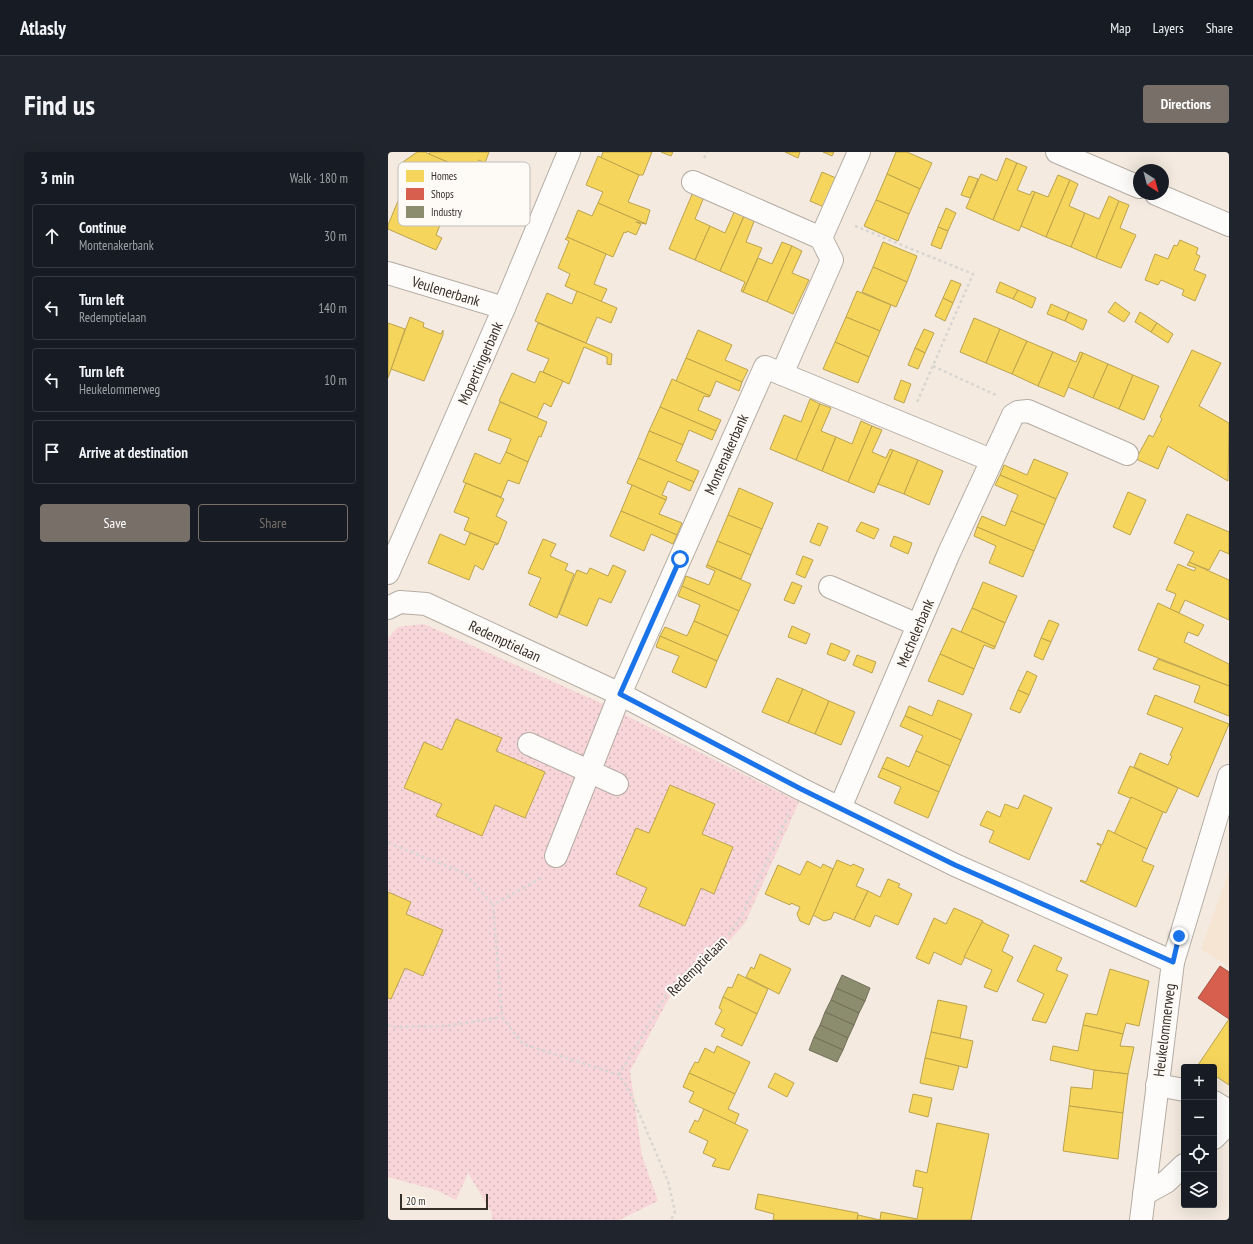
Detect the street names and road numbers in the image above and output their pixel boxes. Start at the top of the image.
street label: Veulenerbank [409,271,483,310]
street label: Mopertingerbank [453,318,507,407]
street label: Montenakerbank [700,411,752,497]
street label: Mechelerbank [892,596,938,670]
street label: Redemptielaan [466,616,544,666]
street label: Redemptielaan [663,932,731,1000]
street label: Heukelommerweg [1149,982,1179,1078]

